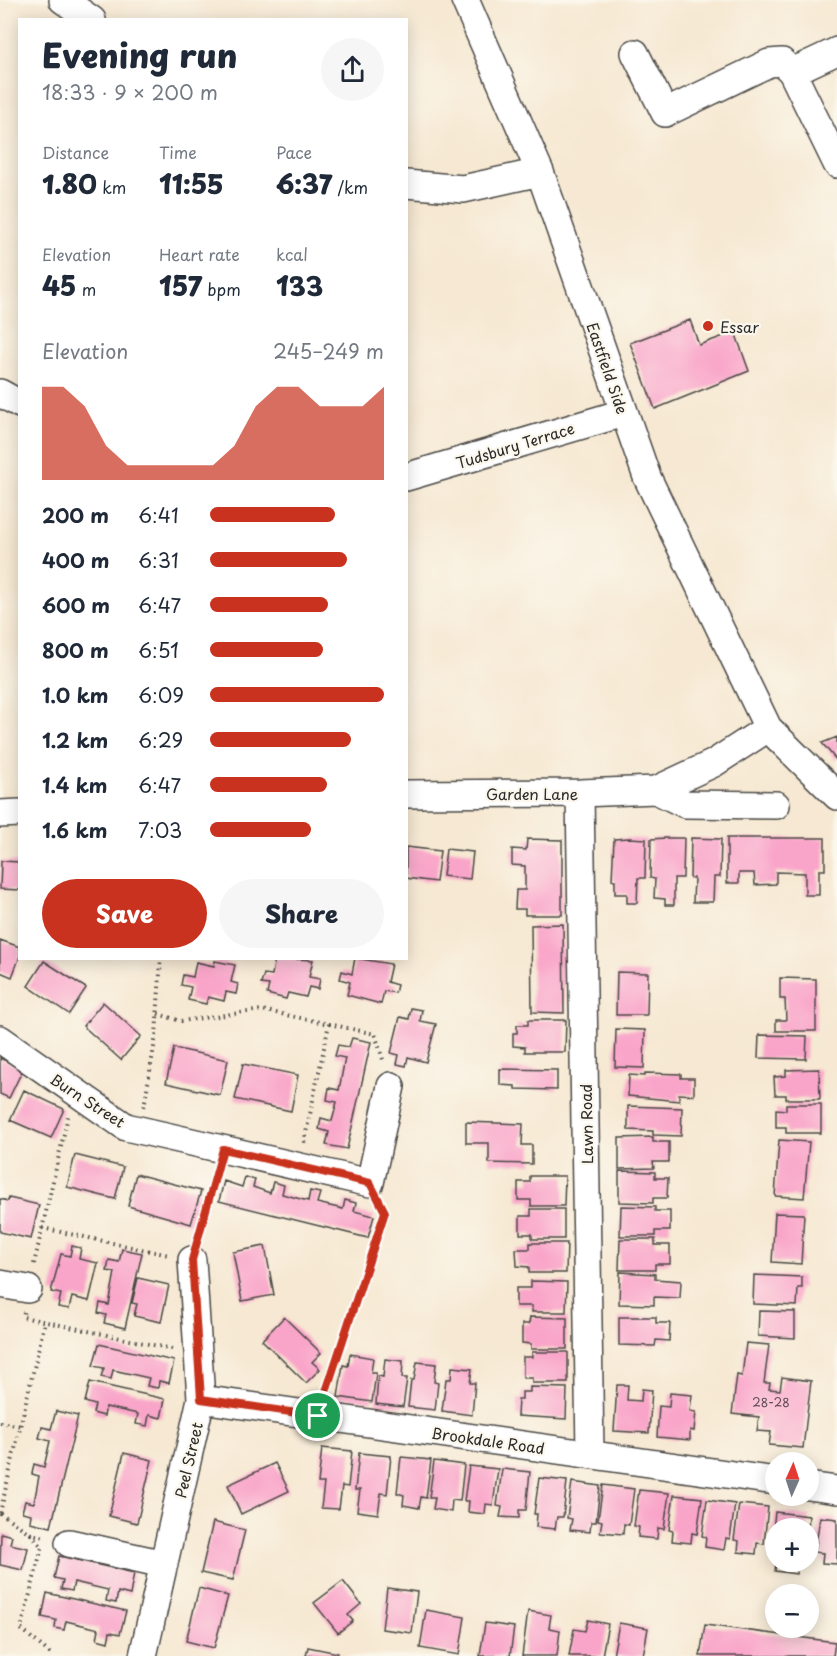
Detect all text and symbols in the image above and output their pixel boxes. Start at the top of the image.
text: Evening run [42,29,237,79]
button: share [321,38,384,101]
text: 18:33 · 9 × 200 m [42,77,218,107]
text: Distance [42,140,109,164]
text: Time [159,140,197,164]
text: Pace [276,140,312,164]
text: 1.80 [42,164,97,203]
text: 11:55 [159,164,224,203]
text: 6:37 [276,164,332,203]
text: km [97,175,126,199]
text: /km [332,175,368,199]
text: Elevation [42,242,111,266]
text: Heart rate [159,242,240,266]
text: kcal [276,242,308,266]
text: 45 [42,266,76,305]
text: 157 [159,266,202,305]
text: 133 [276,266,323,305]
text: m [76,277,96,301]
text: bpm [202,277,241,301]
place label: Essar [720,315,759,338]
street label: Eastfield Side [582,319,634,417]
marker: Essar [701,319,715,333]
text: Elevation [42,336,128,366]
text: 245–249 m [273,336,384,366]
street label: Tudsbury Terrace [453,416,577,474]
text: 200 m [42,500,109,530]
text: 6:41 [138,500,179,530]
text: 400 m [42,545,110,575]
text: 6:31 [138,545,179,575]
text: 600 m [42,590,110,620]
text: 6:47 [138,590,181,620]
text: 800 m [42,635,109,665]
text: 6:51 [138,635,179,665]
text: 1.0 km [42,680,109,710]
text: 6:09 [138,680,184,710]
text: 1.2 km [42,725,108,755]
text: 6:29 [138,725,183,755]
text: 1.4 km [42,770,108,800]
text: 6:47 [138,770,181,800]
street label: Garden Lane [486,782,578,805]
text: 1.6 km [42,815,107,845]
text: 7:03 [138,815,182,845]
button: Save [42,879,207,948]
button: Share [219,879,384,948]
street label: Burn Street [46,1067,130,1133]
street label: Lawn Road [574,1084,598,1164]
pin [292,1390,343,1441]
house number: 28-28 [752,1393,790,1411]
icon: arrive [301,1399,334,1432]
street label: Peel Street [168,1420,208,1500]
street label: Brookdale Road [430,1421,546,1459]
north arrow [765,1452,819,1506]
map controls [765,1452,819,1638]
button: + [765,1518,819,1572]
button: − [765,1584,819,1638]

